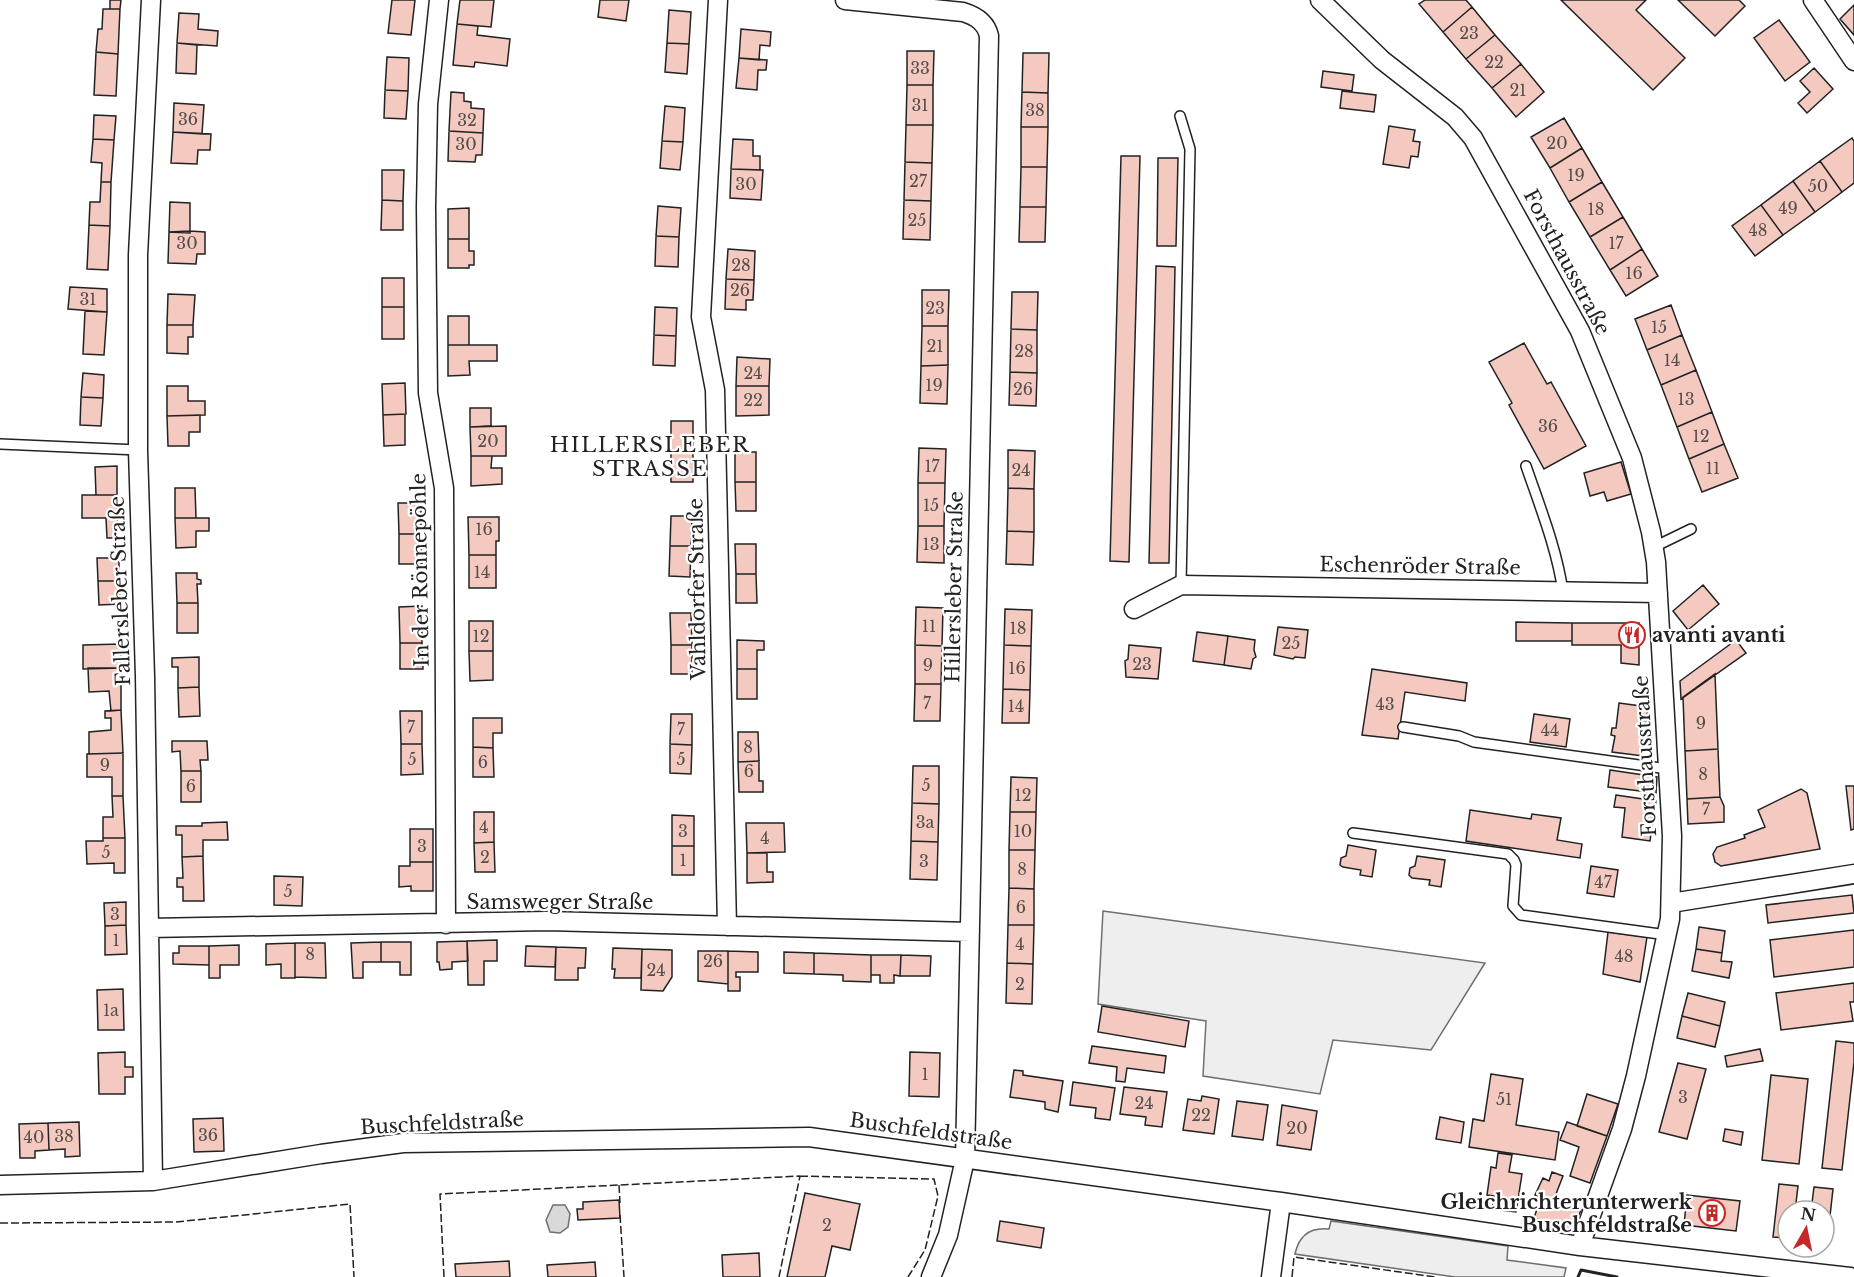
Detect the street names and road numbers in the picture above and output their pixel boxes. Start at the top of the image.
street label: Forsthausstraße [1518,185,1616,339]
street label: In der Rönnepöhle [406,473,434,667]
street label: Hillersleber Straße [940,491,968,683]
street label: Fallersleber Straße [105,496,135,686]
street label: Vahldorfer Straße [683,498,711,681]
street label: Eschenröder Straße [1319,552,1521,580]
street label: Forsthausstraße [1629,675,1661,837]
street label: Samsweger Straße [467,890,653,914]
street label: Buschfeldstraße [359,1107,525,1139]
street label: Buschfeldstraße [848,1108,1014,1154]

